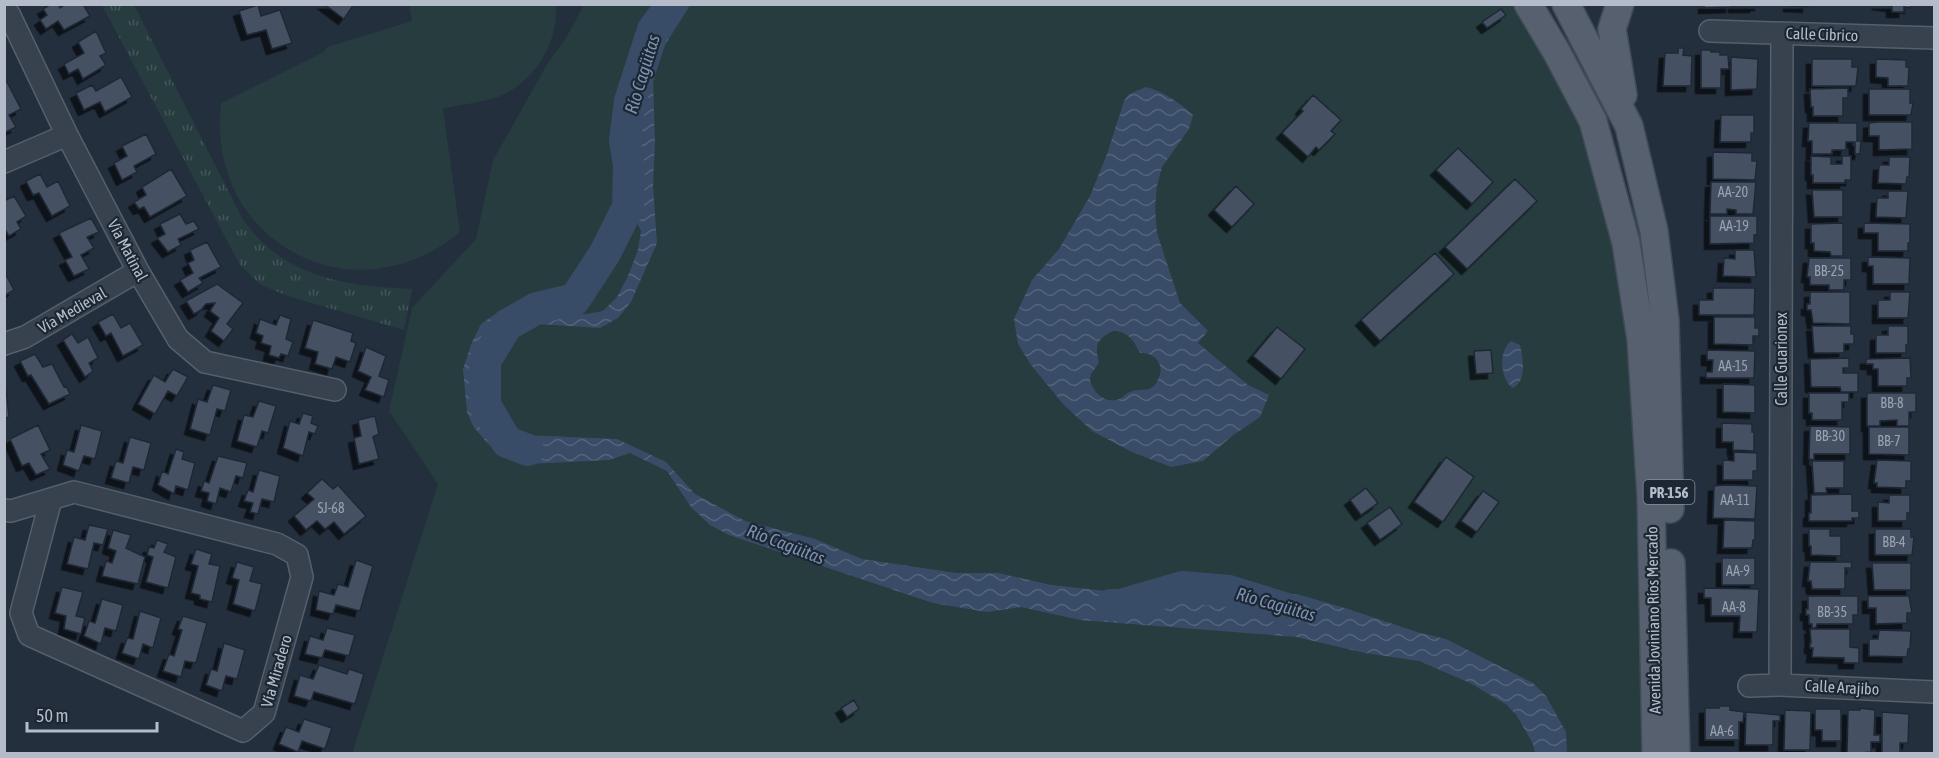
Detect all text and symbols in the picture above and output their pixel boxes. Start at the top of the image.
street label: Calle Cibrico [1785,24,1859,44]
water label: Río Cagüitas [620,32,664,116]
house number: AA-20 [1718,184,1749,200]
street label: Vía Matinal [104,216,152,284]
house number: AA-19 [1719,218,1749,234]
house number: BB-25 [1814,263,1844,279]
street label: Vía Medieval [35,283,110,337]
street label: Calle Guarionex [1772,312,1790,406]
house number: AA-15 [1718,358,1748,374]
house number: BB-8 [1880,395,1904,411]
house number: BB-30 [1815,428,1845,444]
house number: BB-7 [1877,433,1901,449]
road number: PR-156 [1644,480,1694,504]
house number: AA-11 [1720,492,1750,508]
house number: SJ-68 [317,500,345,516]
water label: Río Cagüitas [744,520,828,568]
street label: Avenida Joviniano Ríos Mercado [1642,526,1664,714]
house number: BB-4 [1882,534,1906,550]
house number: AA-9 [1726,563,1750,579]
water label: Río Cagüitas [1234,583,1318,625]
house number: AA-8 [1722,599,1746,615]
house number: BB-35 [1817,604,1847,620]
street label: Vía Miradero [257,633,295,709]
street label: Calle Arajibo [1804,676,1880,699]
scale bar [27,695,158,733]
text: 50 m [36,705,68,726]
house number: AA-6 [1710,723,1734,739]

